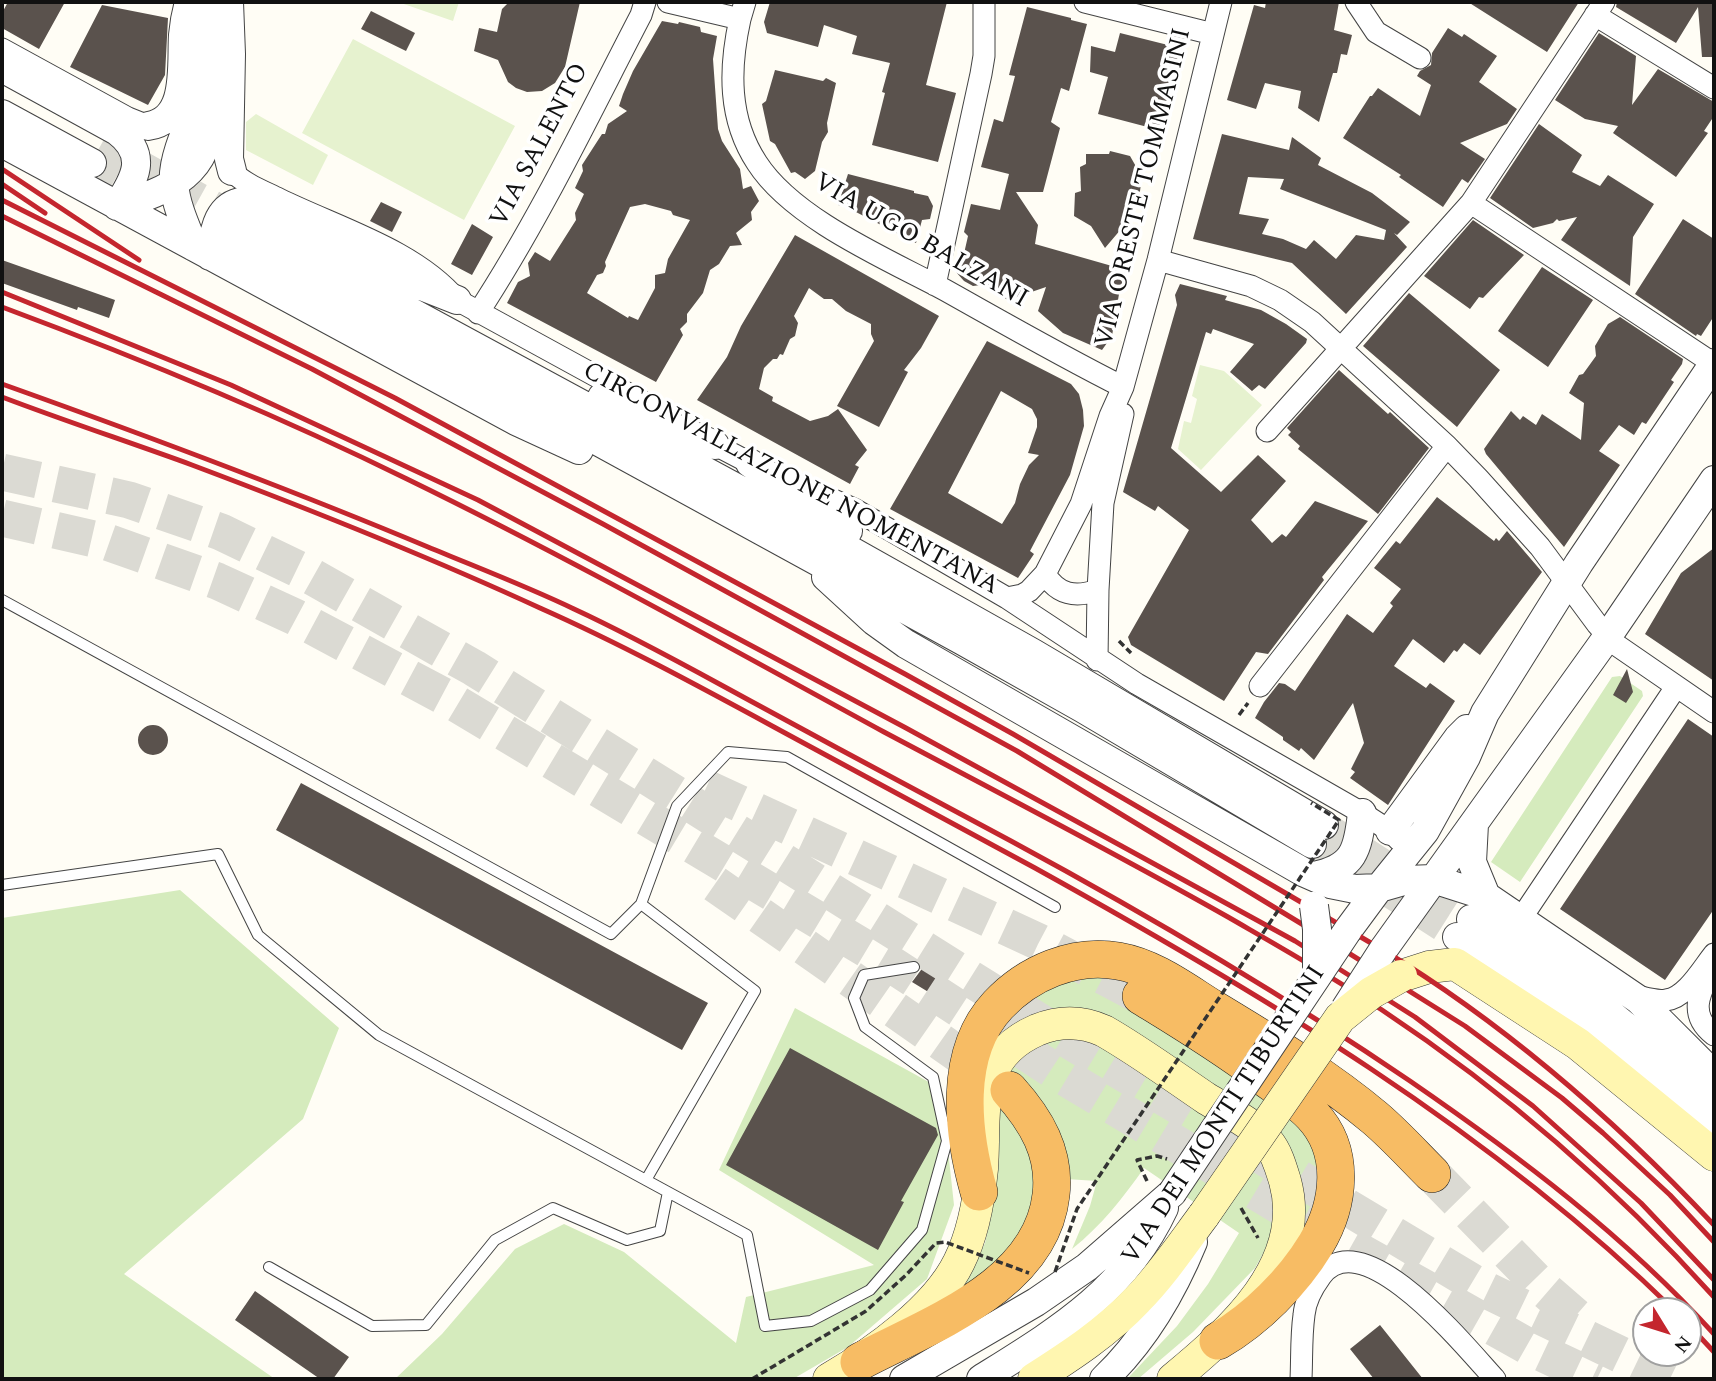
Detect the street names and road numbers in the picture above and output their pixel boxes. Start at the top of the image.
street label: VIA ORESTE TOMMASINI [1090,25,1200,351]
street label: VIA SALENTO [485,59,597,233]
street label: VIA UGO BALZANI [807,168,1033,316]
street label: CIRCONVALLAZIONE NOMENTANA [577,357,1003,603]
street label: VIA DEI MONTI TIBURTINI [1117,961,1333,1271]

